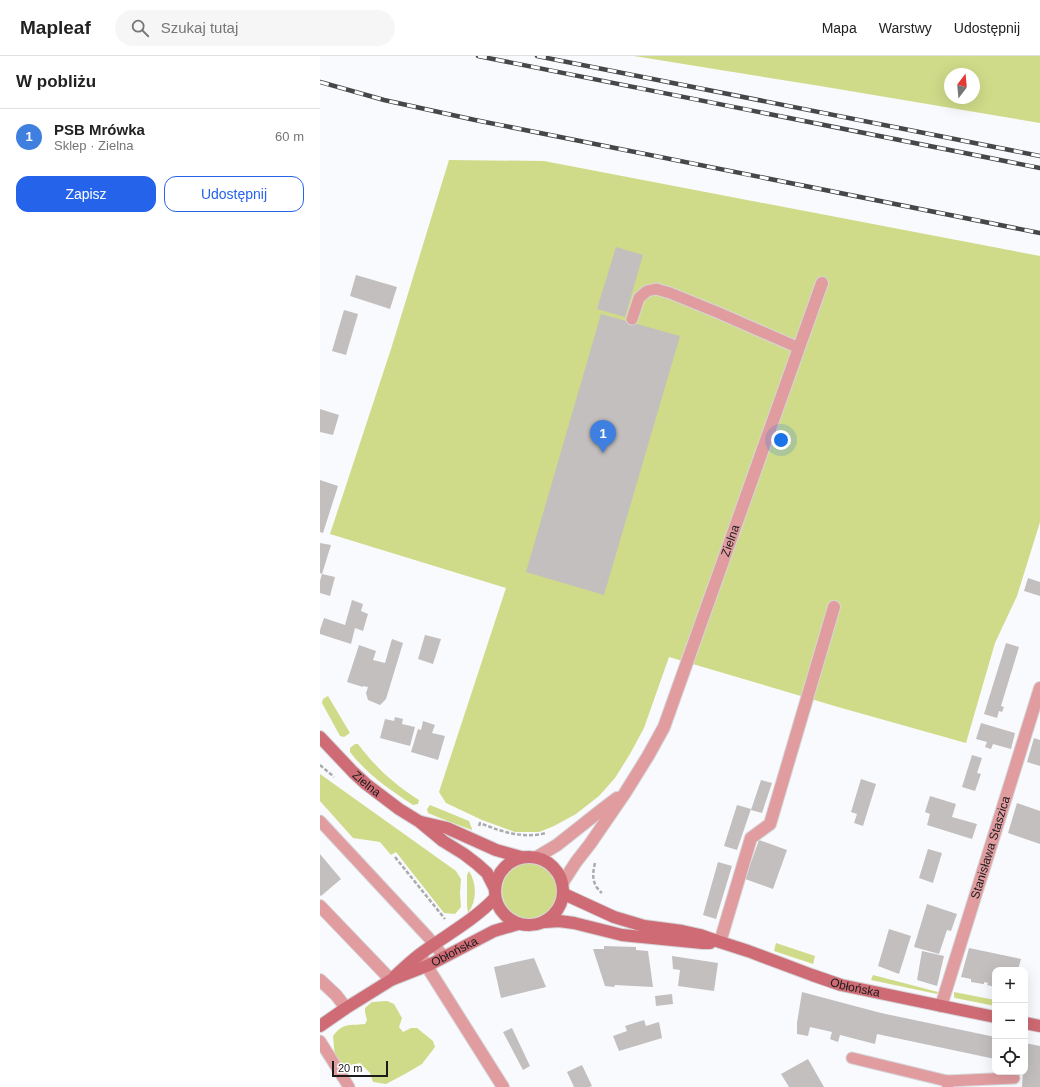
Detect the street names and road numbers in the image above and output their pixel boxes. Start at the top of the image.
street label: Zielna [718,523,743,558]
street label: Zielna [349,768,384,800]
street label: Stanisława Staszica [968,794,1013,901]
street label: Obłońska [429,934,480,970]
street label: Obłońska [828,975,882,1000]

